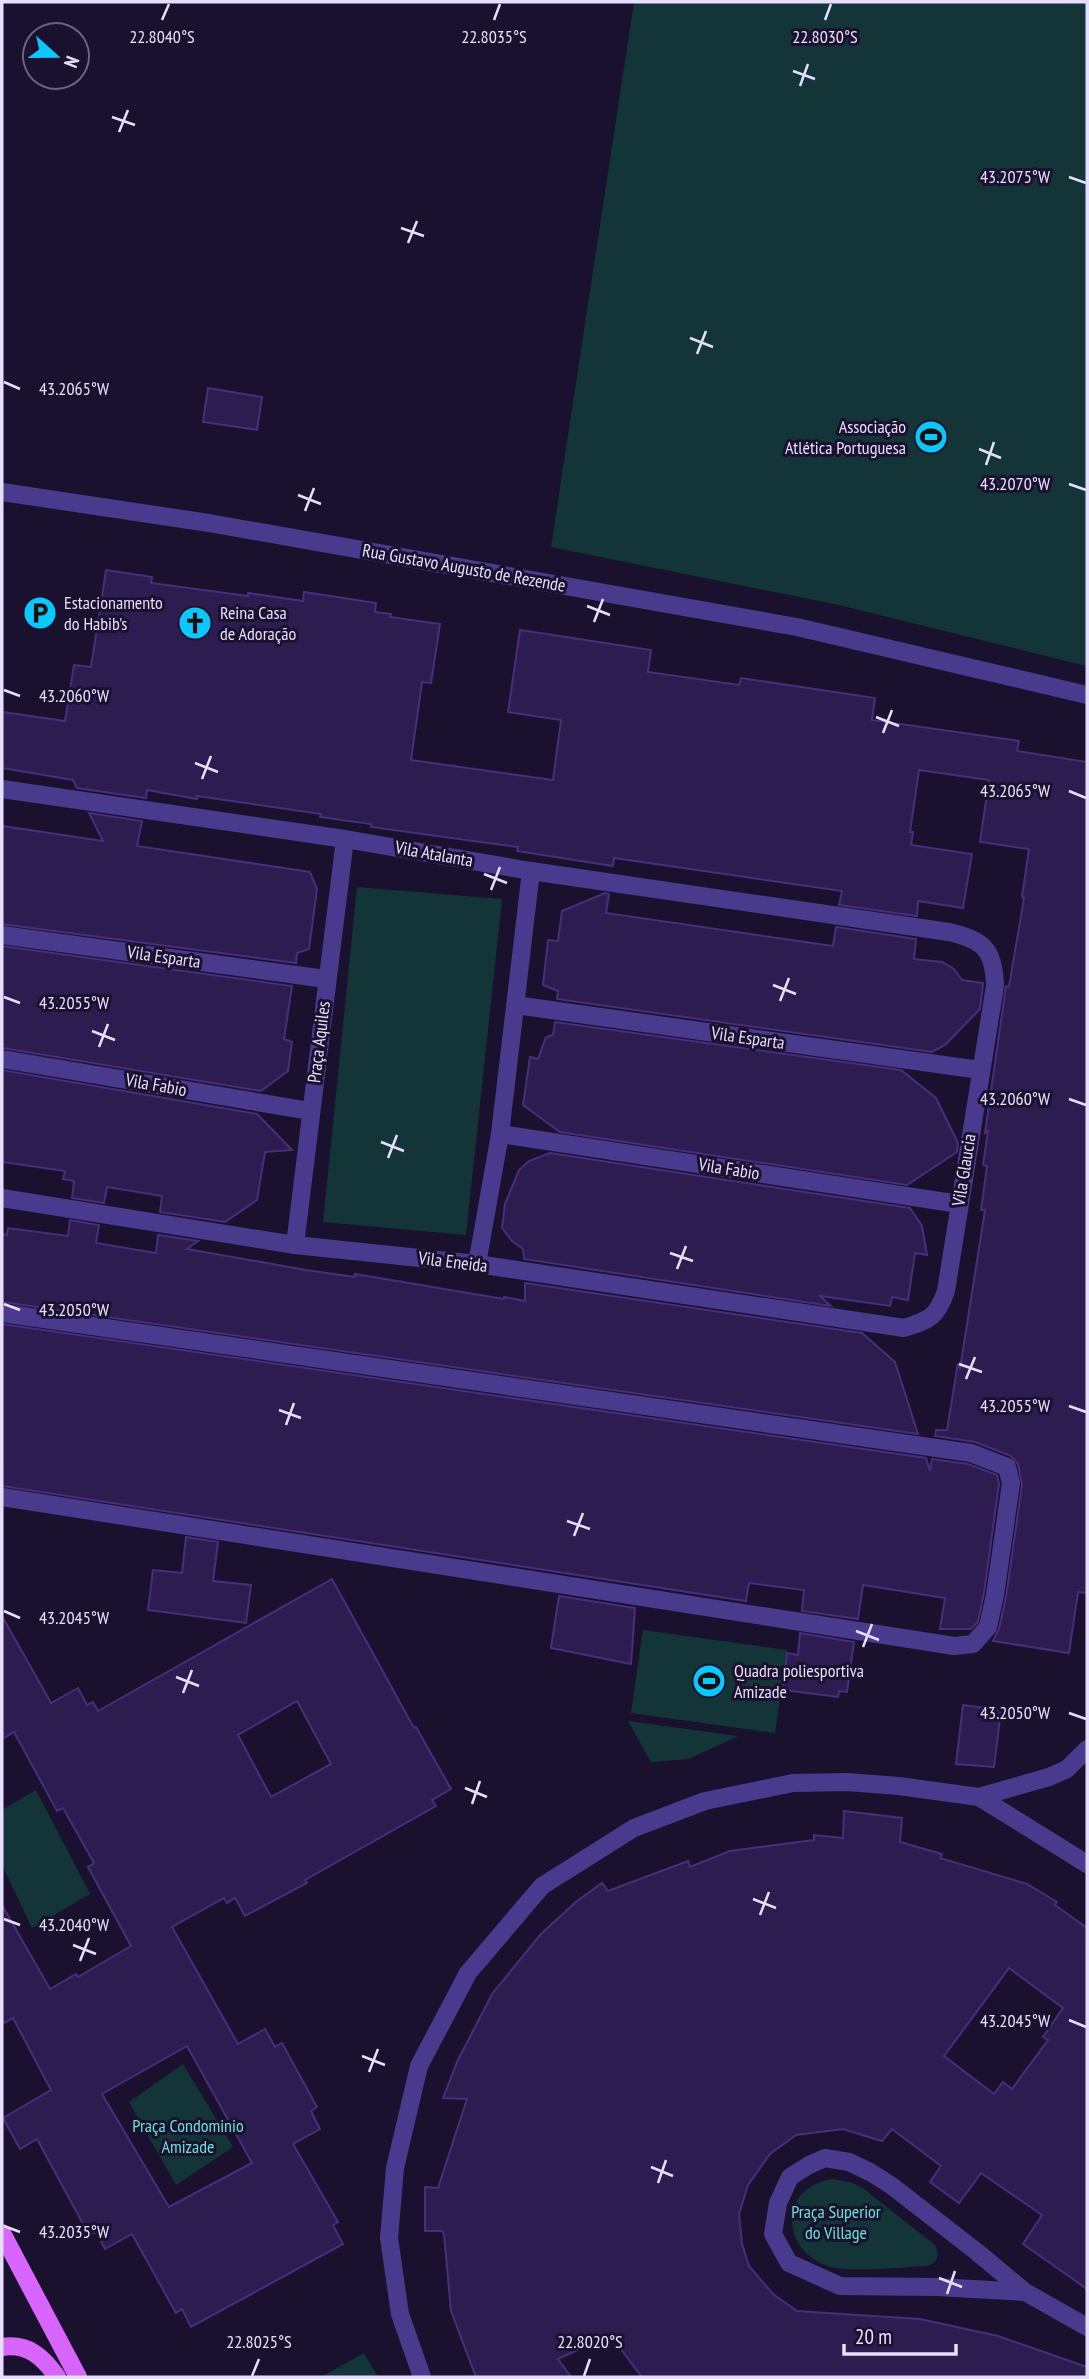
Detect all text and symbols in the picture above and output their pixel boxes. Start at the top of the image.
north arrow [21,21,91,91]
text: 22.8040°S [129,25,195,48]
text: 22.8035°S [461,25,527,48]
text: 22.8030°S [792,25,858,48]
text: N [59,53,85,71]
text: 43.2075°W [980,165,1050,188]
text: 43.2065°W [39,377,109,400]
place label: Associação Atlética Portuguesa [785,415,906,459]
sports icon: Associação Atlética Portuguesa [912,418,950,456]
text: 43.2070°W [980,472,1050,495]
street label: Rua Gustavo Augusto de Rezende [361,538,568,597]
place label: Estacionamento do Habib's [64,591,163,635]
parking icon: Estacionamento do Habib's [21,594,59,632]
place label: Reina Casa de Adoração [220,601,296,645]
church icon: Reina Casa de Adoração [176,604,214,642]
text: 43.2060°W [39,684,109,707]
text: 43.2065°W [980,779,1050,802]
street label: Vila Atalanta [392,835,475,872]
street label: Vila Esparta [125,940,202,973]
text: 43.2055°W [39,991,109,1014]
street label: Praça Aquiles [302,1000,335,1084]
street label: Vila Esparta [709,1021,786,1054]
street label: Vila Fabio [123,1068,189,1101]
text: 43.2060°W [980,1087,1050,1110]
street label: Vila Glaucia [946,1132,981,1209]
street label: Vila Fabio [696,1152,762,1185]
street label: Vila Eneida [416,1246,489,1277]
text: 43.2050°W [39,1298,109,1321]
text: 43.2055°W [980,1394,1050,1417]
text: 43.2045°W [39,1606,109,1629]
place label: Quadra poliesportiva Amizade [734,1659,864,1703]
sports icon: Quadra poliesportiva Amizade [690,1662,728,1700]
text: 43.2050°W [980,1701,1050,1724]
text: 43.2040°W [39,1913,109,1936]
text: 43.2045°W [980,2009,1050,2032]
park label: Praça Condominio Amizade [132,2114,244,2158]
park label: Praça Superior do Village [791,2200,881,2244]
text: 43.2035°W [39,2220,109,2243]
scale bar [844,2312,956,2356]
text: 20 m [855,2323,892,2350]
text: 22.8025°S [226,2330,292,2353]
text: 22.8020°S [557,2330,623,2353]

